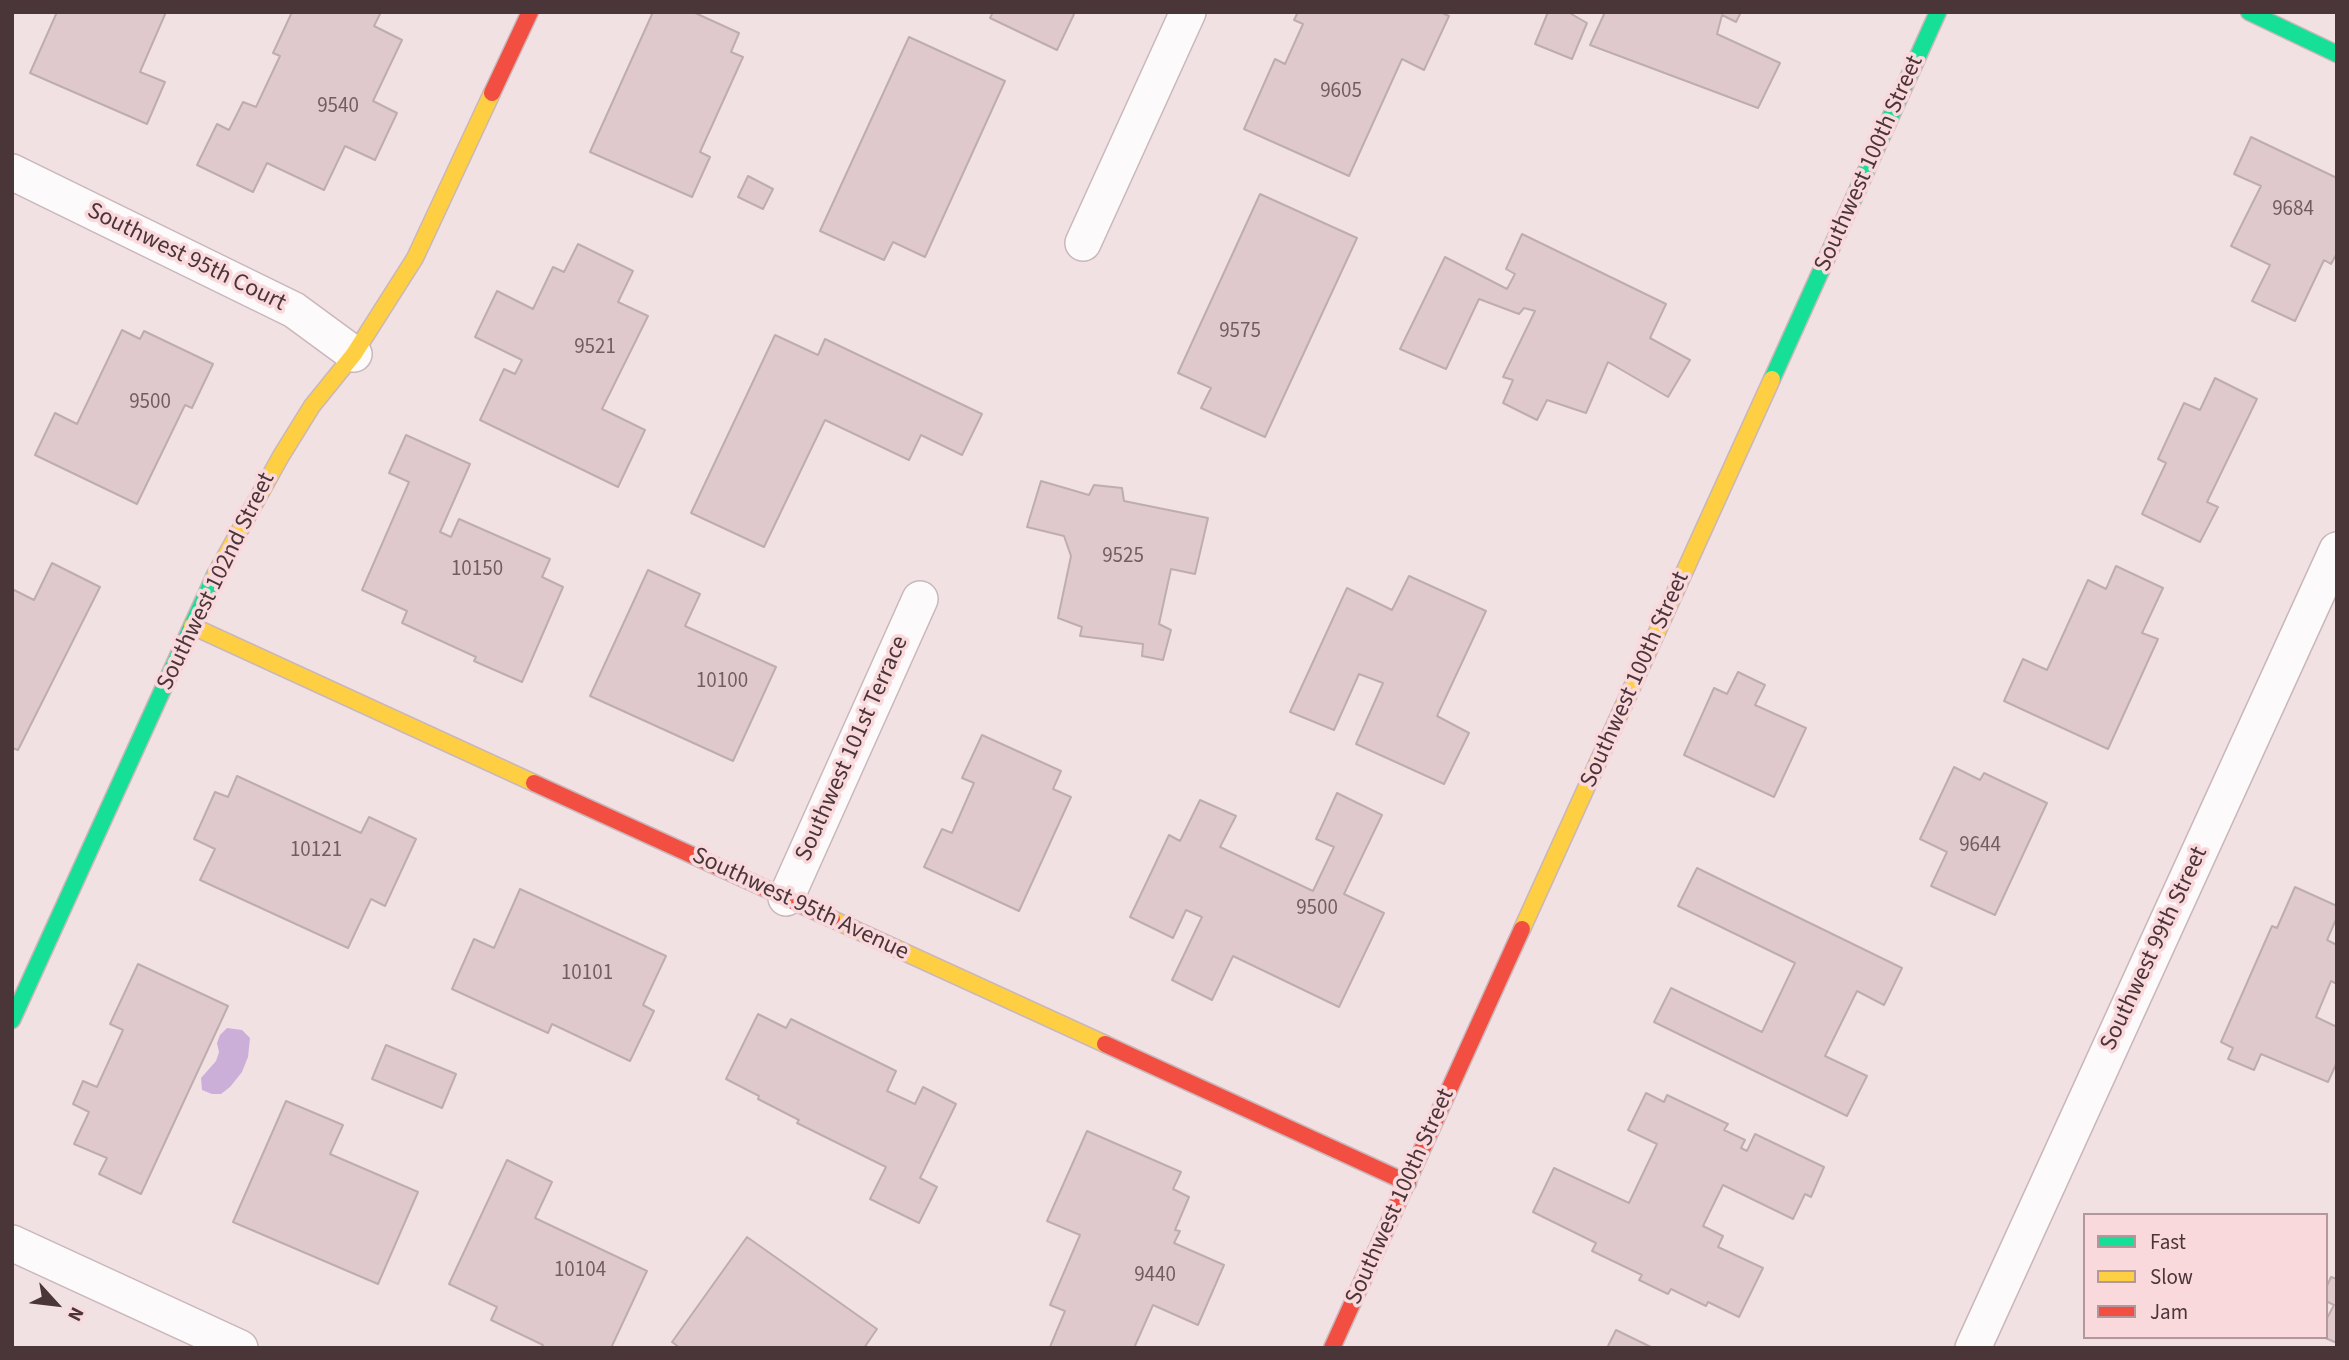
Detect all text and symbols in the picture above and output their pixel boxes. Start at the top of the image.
street label: Southwest 100th Street [1809,51,1931,277]
house number: 9605 [1320,79,1362,105]
house number: 9540 [317,94,359,120]
street label: Southwest 95th Court [82,197,290,319]
house number: 9684 [2272,197,2314,223]
house number: 9575 [1219,319,1261,345]
house number: 9521 [574,335,616,361]
house number: 9500 [129,390,171,416]
street label: Southwest 102nd Street [152,468,282,696]
house number: 9525 [1102,544,1144,570]
house number: 10150 [451,557,503,583]
street label: Southwest 100th Street [1575,567,1697,793]
street label: Southwest 101st Terrace [790,632,916,866]
house number: 10100 [696,669,748,695]
house number: 9644 [1959,833,2001,859]
house number: 10121 [290,838,342,864]
street label: Southwest 95th Avenue [687,842,913,968]
street label: Southwest 99th Street [2095,843,2215,1055]
house number: 9500 [1296,896,1338,922]
house number: 10101 [561,961,613,987]
street label: Southwest 100th Street [1340,1084,1462,1310]
legend [2083,1213,2328,1339]
text: Fast [2150,1227,2186,1257]
house number: 10104 [554,1258,606,1284]
text: Slow [2150,1262,2193,1292]
house number: 9440 [1134,1263,1176,1289]
north arrow [21,1269,91,1339]
text: Jam [2150,1297,2188,1327]
text: N [60,1302,90,1326]

